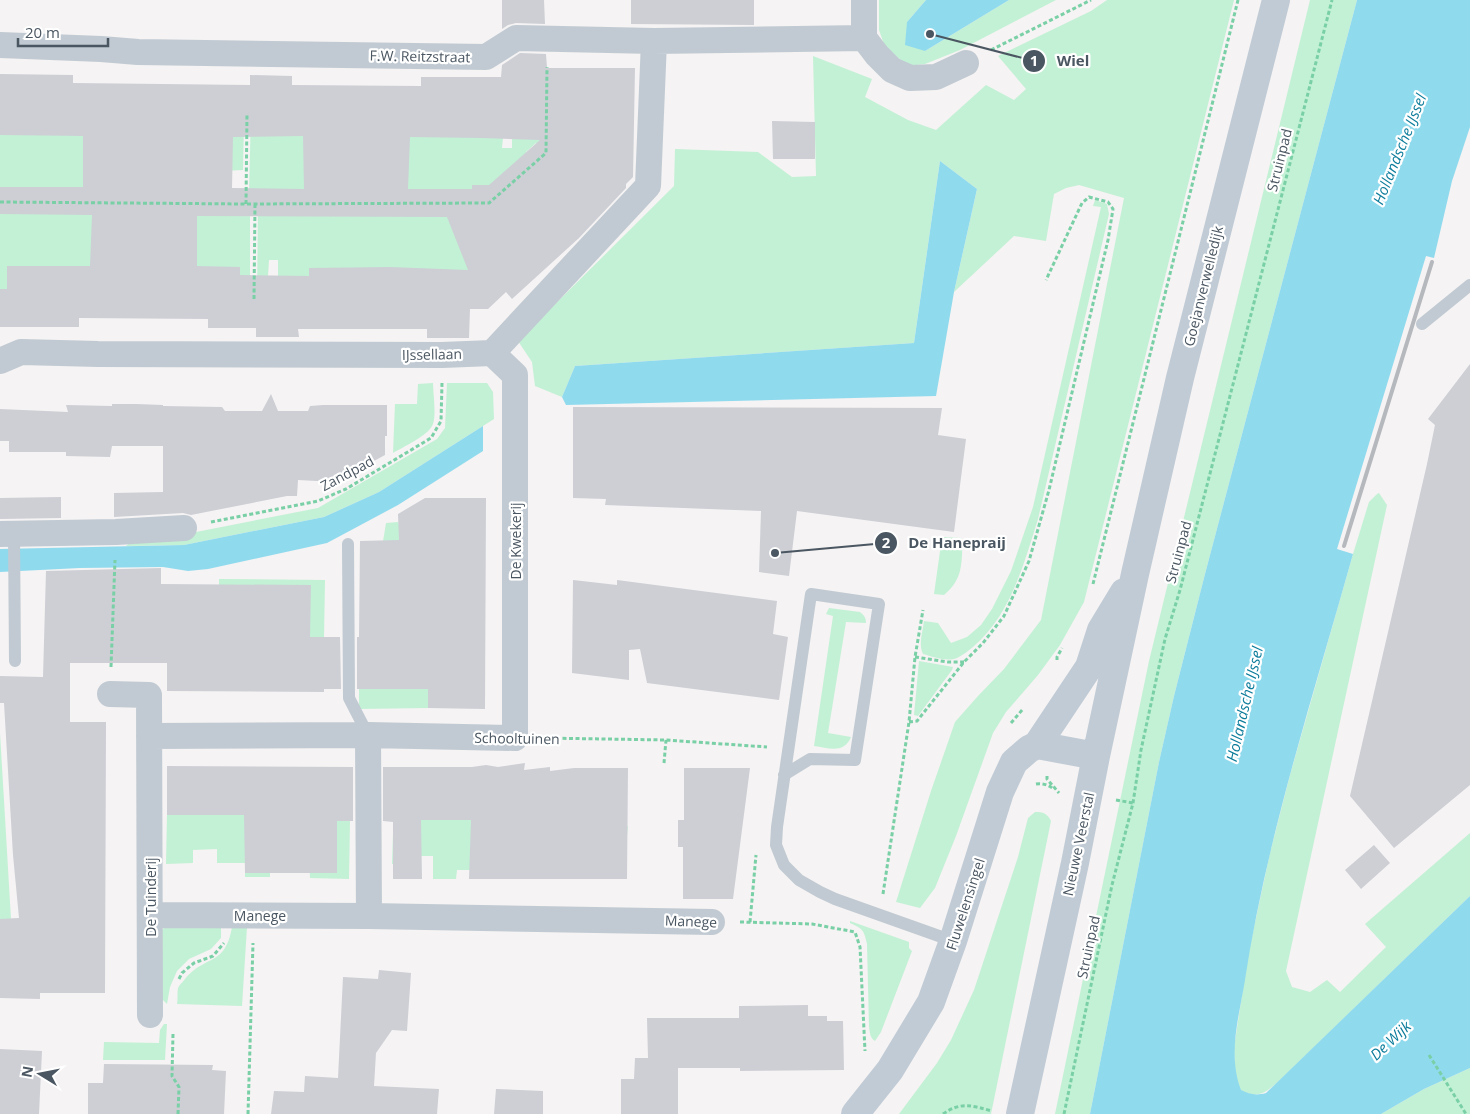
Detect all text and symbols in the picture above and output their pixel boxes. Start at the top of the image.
scale bar [18,15,108,47]
text: 20 m [25,22,60,42]
street label: F.W. Reitzstraat [370,46,470,66]
callout: Wiel [1021,46,1099,76]
text: 1 [1030,50,1038,70]
text: Wiel [1057,50,1089,70]
water label: Hollandsche IJssel [1368,90,1431,207]
street label: Struinpad [1262,127,1296,193]
street label: Goejanverwelledijk [1179,223,1227,348]
street label: IJssellaan [402,344,462,364]
street label: Zandpad [317,451,377,495]
street label: De Kwekerij [506,503,525,579]
street label: Struinpad [1161,519,1195,585]
callout: De Hanepraij [873,528,1016,558]
text: 2 [882,532,891,552]
text: De Hanepraij [908,532,1006,552]
water label: Hollandsche IJssel [1221,643,1267,764]
street label: Schooltuinen [474,728,560,748]
street label: Nieuwe Veerstal [1058,790,1098,898]
street label: Fluwelensingel [941,855,989,953]
street label: De Tuinderij [141,857,160,937]
street label: Manege [234,906,286,925]
street label: Manege [665,911,718,931]
street label: Struinpad [1072,914,1104,980]
water label: De Wijk [1365,1015,1415,1064]
north arrow [15,1049,65,1099]
text: N [16,1064,37,1079]

